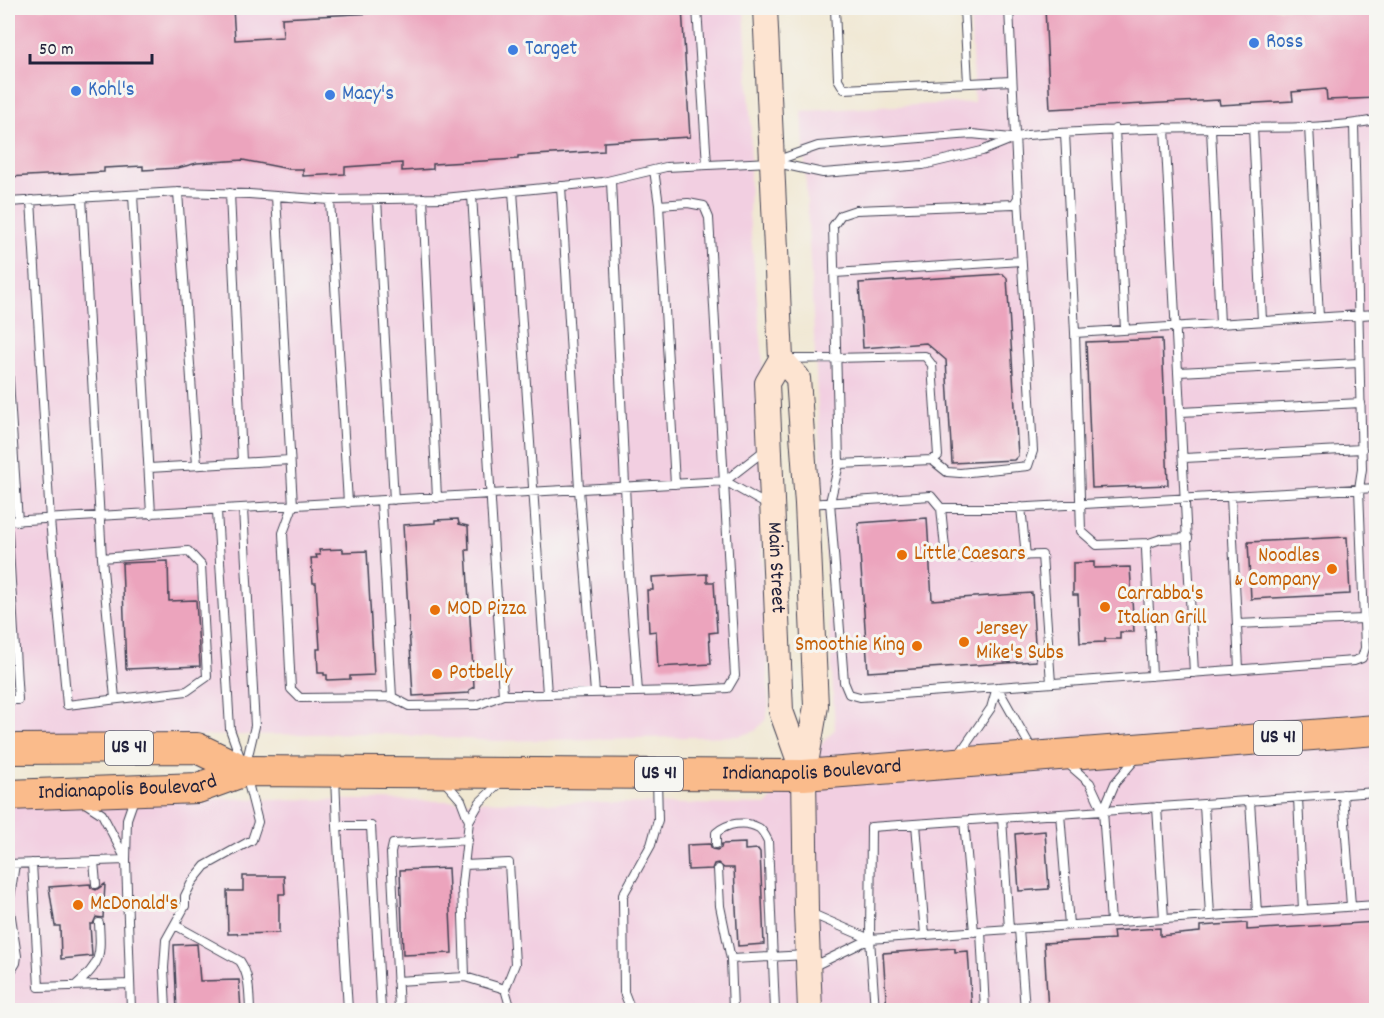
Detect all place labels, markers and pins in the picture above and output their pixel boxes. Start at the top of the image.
place label: Ross [1266,28,1303,58]
place label: Target [525,35,577,65]
marker: Ross [1247,36,1261,50]
marker: Target [506,43,520,57]
place label: Kohl's [88,76,135,106]
place label: Macy's [342,80,394,110]
marker: Kohl's [69,84,83,98]
marker: Macy's [323,88,337,102]
place label: Little Caesars [914,540,1026,570]
place label: Noodles & Company [1234,542,1320,596]
marker: Little Caesars [895,548,909,562]
marker: Noodles & Company [1325,562,1339,576]
place label: Carrabba's Italian Grill [1117,580,1207,634]
place label: MOD Pizza [447,595,527,625]
marker: Carrabba's Italian Grill [1098,600,1112,614]
marker: MOD Pizza [428,603,442,617]
place label: Jersey Mike's Subs [976,615,1064,669]
place label: Smoothie King [795,631,905,661]
marker: Jersey Mike's Subs [957,635,971,649]
marker: Smoothie King [910,639,924,653]
place label: Potbelly [449,659,513,689]
marker: Potbelly [430,667,444,681]
place label: McDonald's [90,890,178,920]
marker: McDonald's [71,898,85,912]

